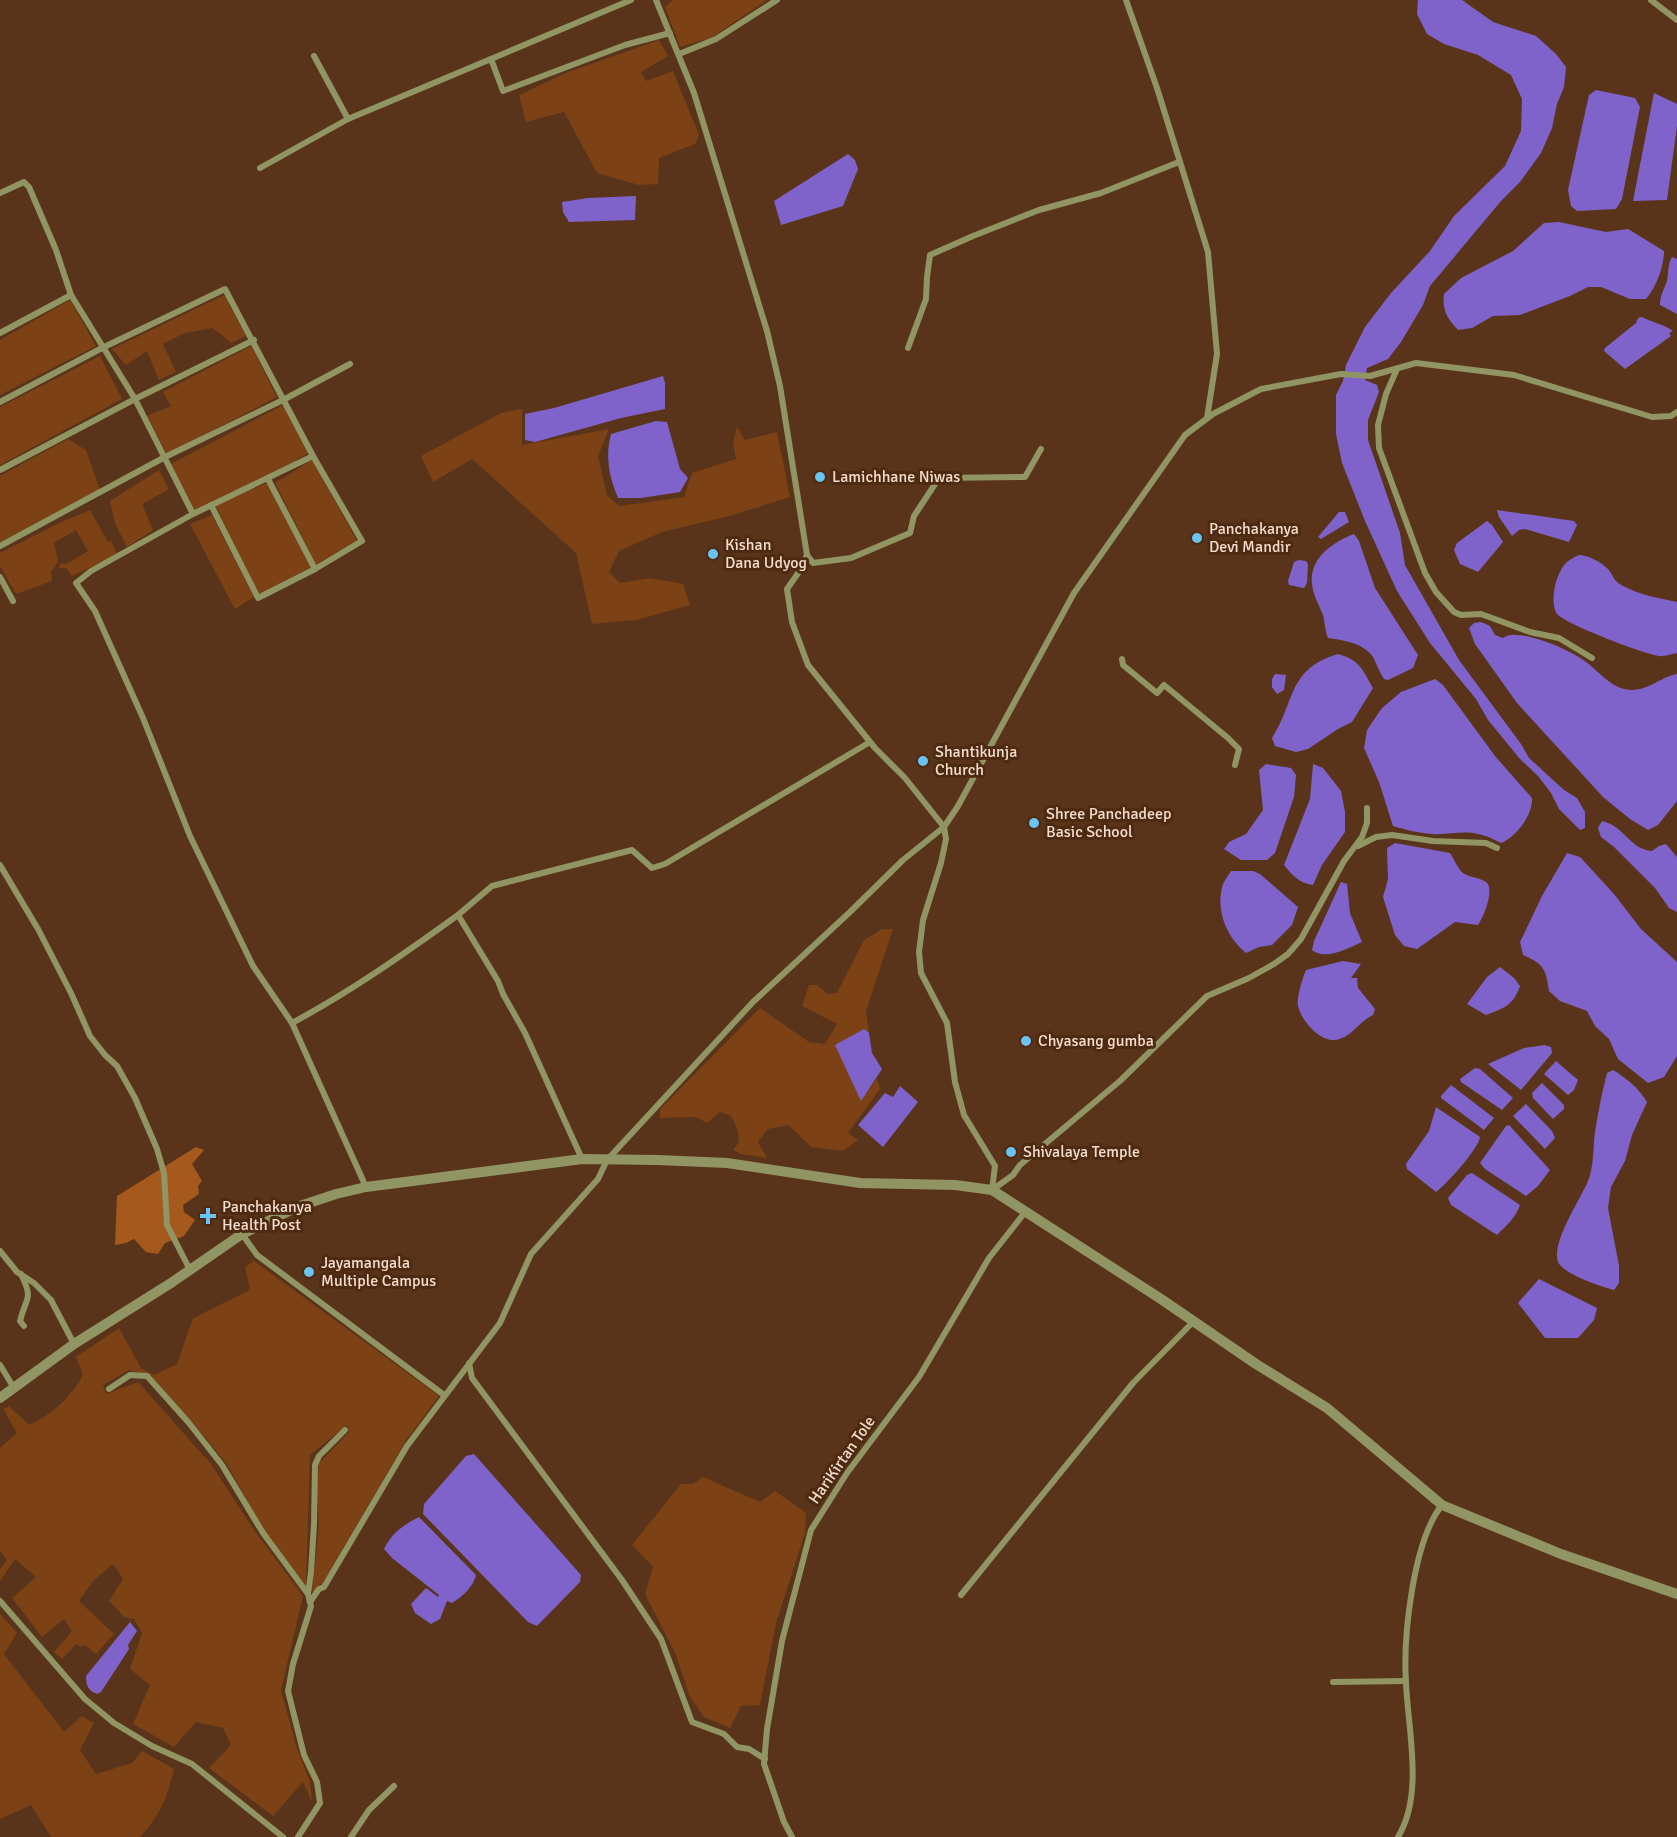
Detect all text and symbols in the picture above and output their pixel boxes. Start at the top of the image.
place label: Lamichhane Niwas [832,467,960,487]
marker: Lamichhane Niwas [813,470,827,484]
place label: Panchakanya Devi Mandir [1209,519,1299,557]
marker: Panchakanya Devi Mandir [1190,531,1204,545]
place label: Kishan Dana Udyog [725,535,807,573]
marker: Kishan Dana Udyog [706,547,720,561]
place label: Shantikunja Church [935,742,1017,780]
marker: Shantikunja Church [916,754,930,768]
place label: Shree Panchadeep Basic School [1046,804,1172,842]
marker: Shree Panchadeep Basic School [1027,816,1041,830]
place label: Chyasang gumba [1038,1031,1154,1051]
marker: Chyasang gumba [1019,1034,1033,1048]
place label: Shivalaya Temple [1023,1142,1140,1162]
marker: Shivalaya Temple [1004,1145,1018,1159]
place label: Panchakanya Health Post [222,1197,312,1235]
marker: Panchakanya Health Post [199,1207,217,1225]
place label: Jayamangala Multiple Campus [321,1253,436,1291]
marker: Jayamangala Multiple Campus [302,1265,316,1279]
street label: HariKirtan Tole [804,1412,880,1508]

